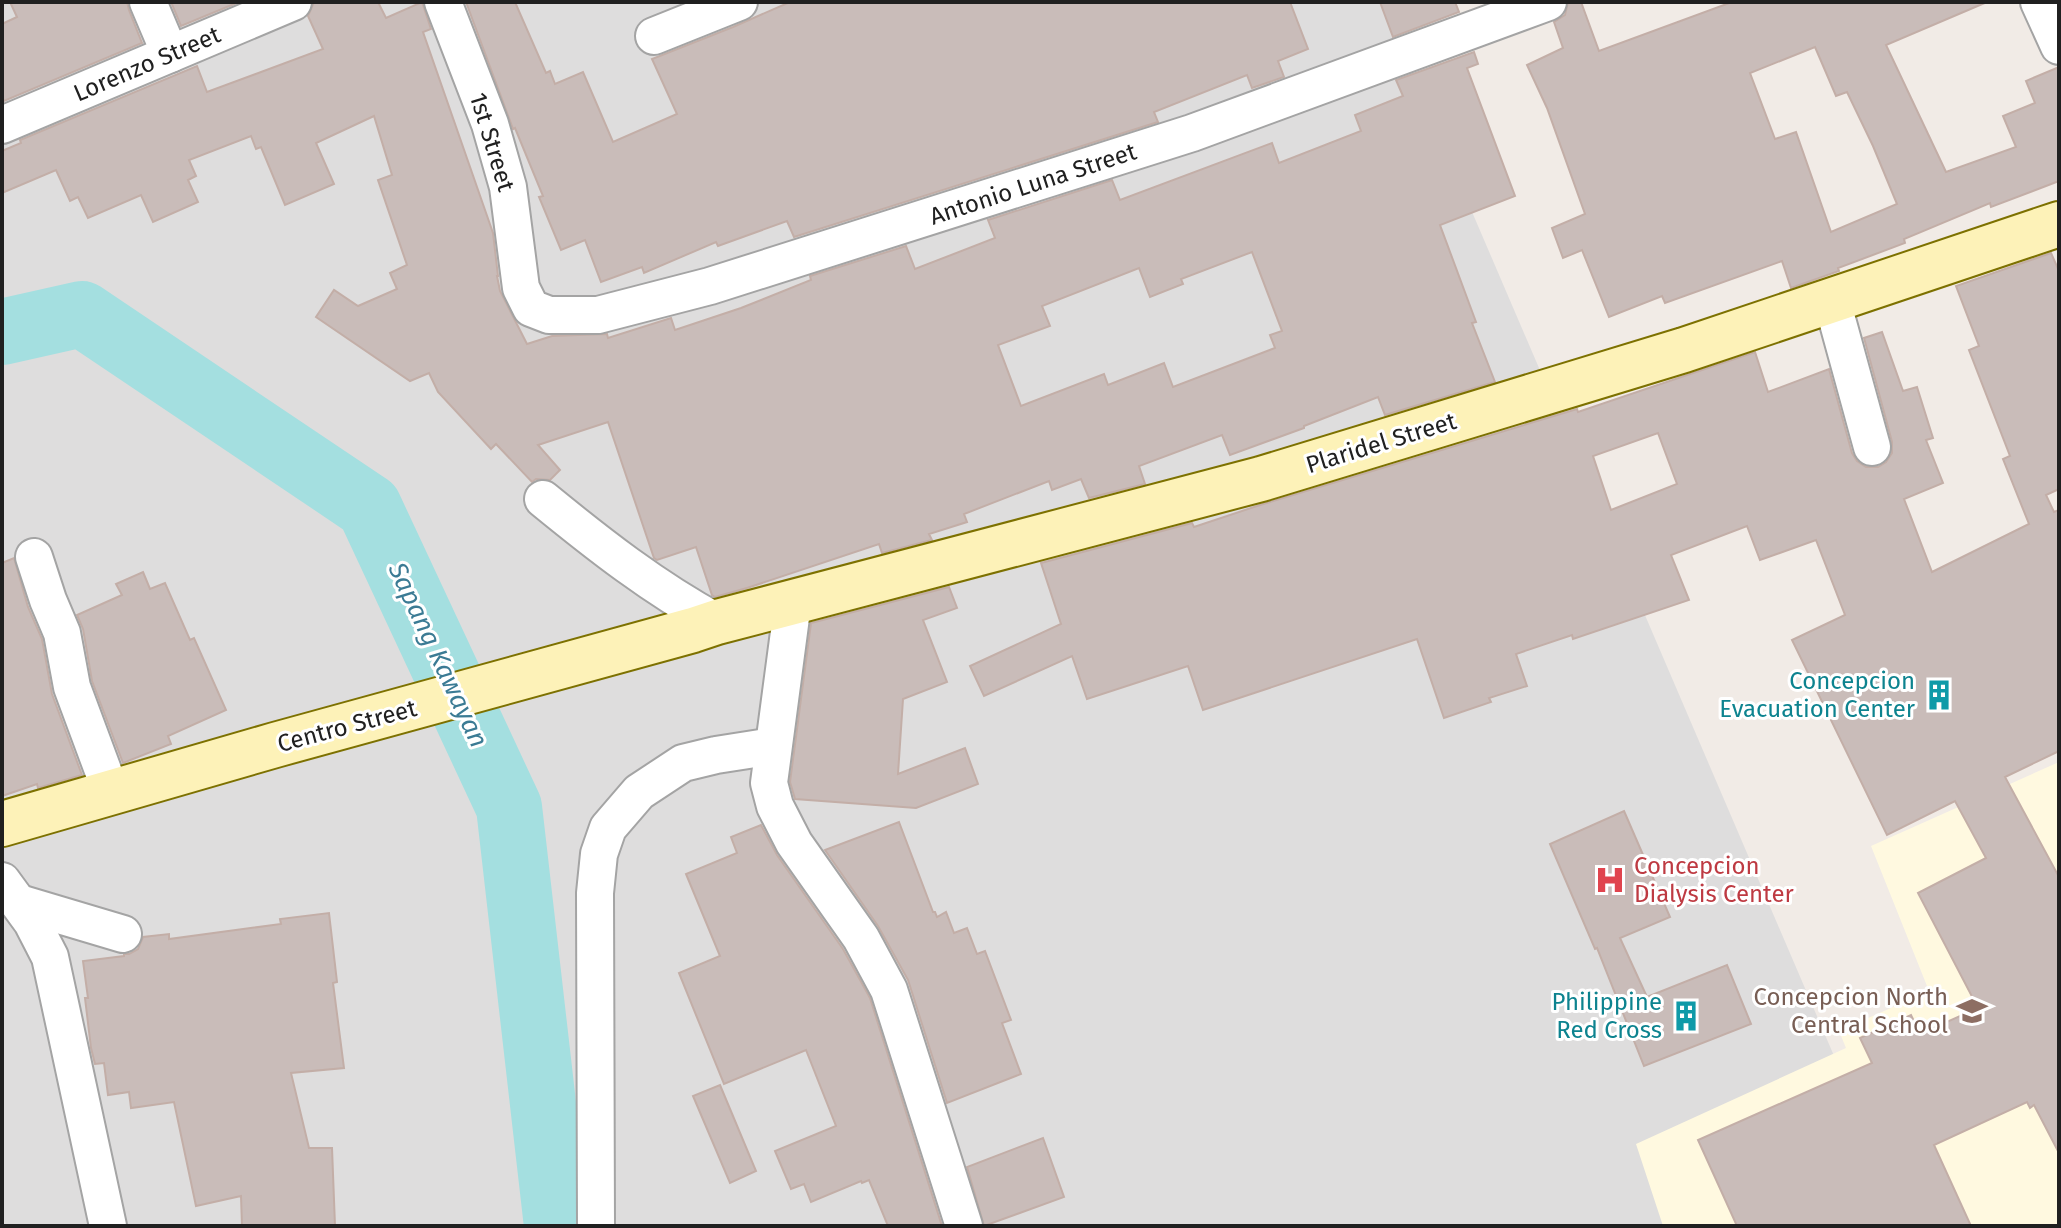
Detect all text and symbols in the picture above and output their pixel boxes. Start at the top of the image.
street label: Lorenzo Street [69,20,225,108]
street label: 1st Street [464,89,520,195]
street label: Antonio Luna Street [926,137,1140,231]
street label: Plaridel Street [1302,407,1460,479]
water label: Sapang Kawayan [381,557,494,752]
place label: Concepcion Evacuation Center [1719,667,1916,723]
building icon: Concepcion Evacuation Center [1922,678,1956,712]
street label: Centro Street [274,694,420,758]
place label: Concepcion Dialysis Center [1634,852,1795,908]
hospital icon: Concepcion Dialysis Center [1593,863,1627,897]
place label: Concepcion North Central School [1754,983,1948,1039]
place label: Philippine Red Cross [1551,988,1662,1044]
school or university icon: Concepcion North Central School [1955,994,1989,1028]
building icon: Philippine Red Cross [1669,999,1703,1033]

